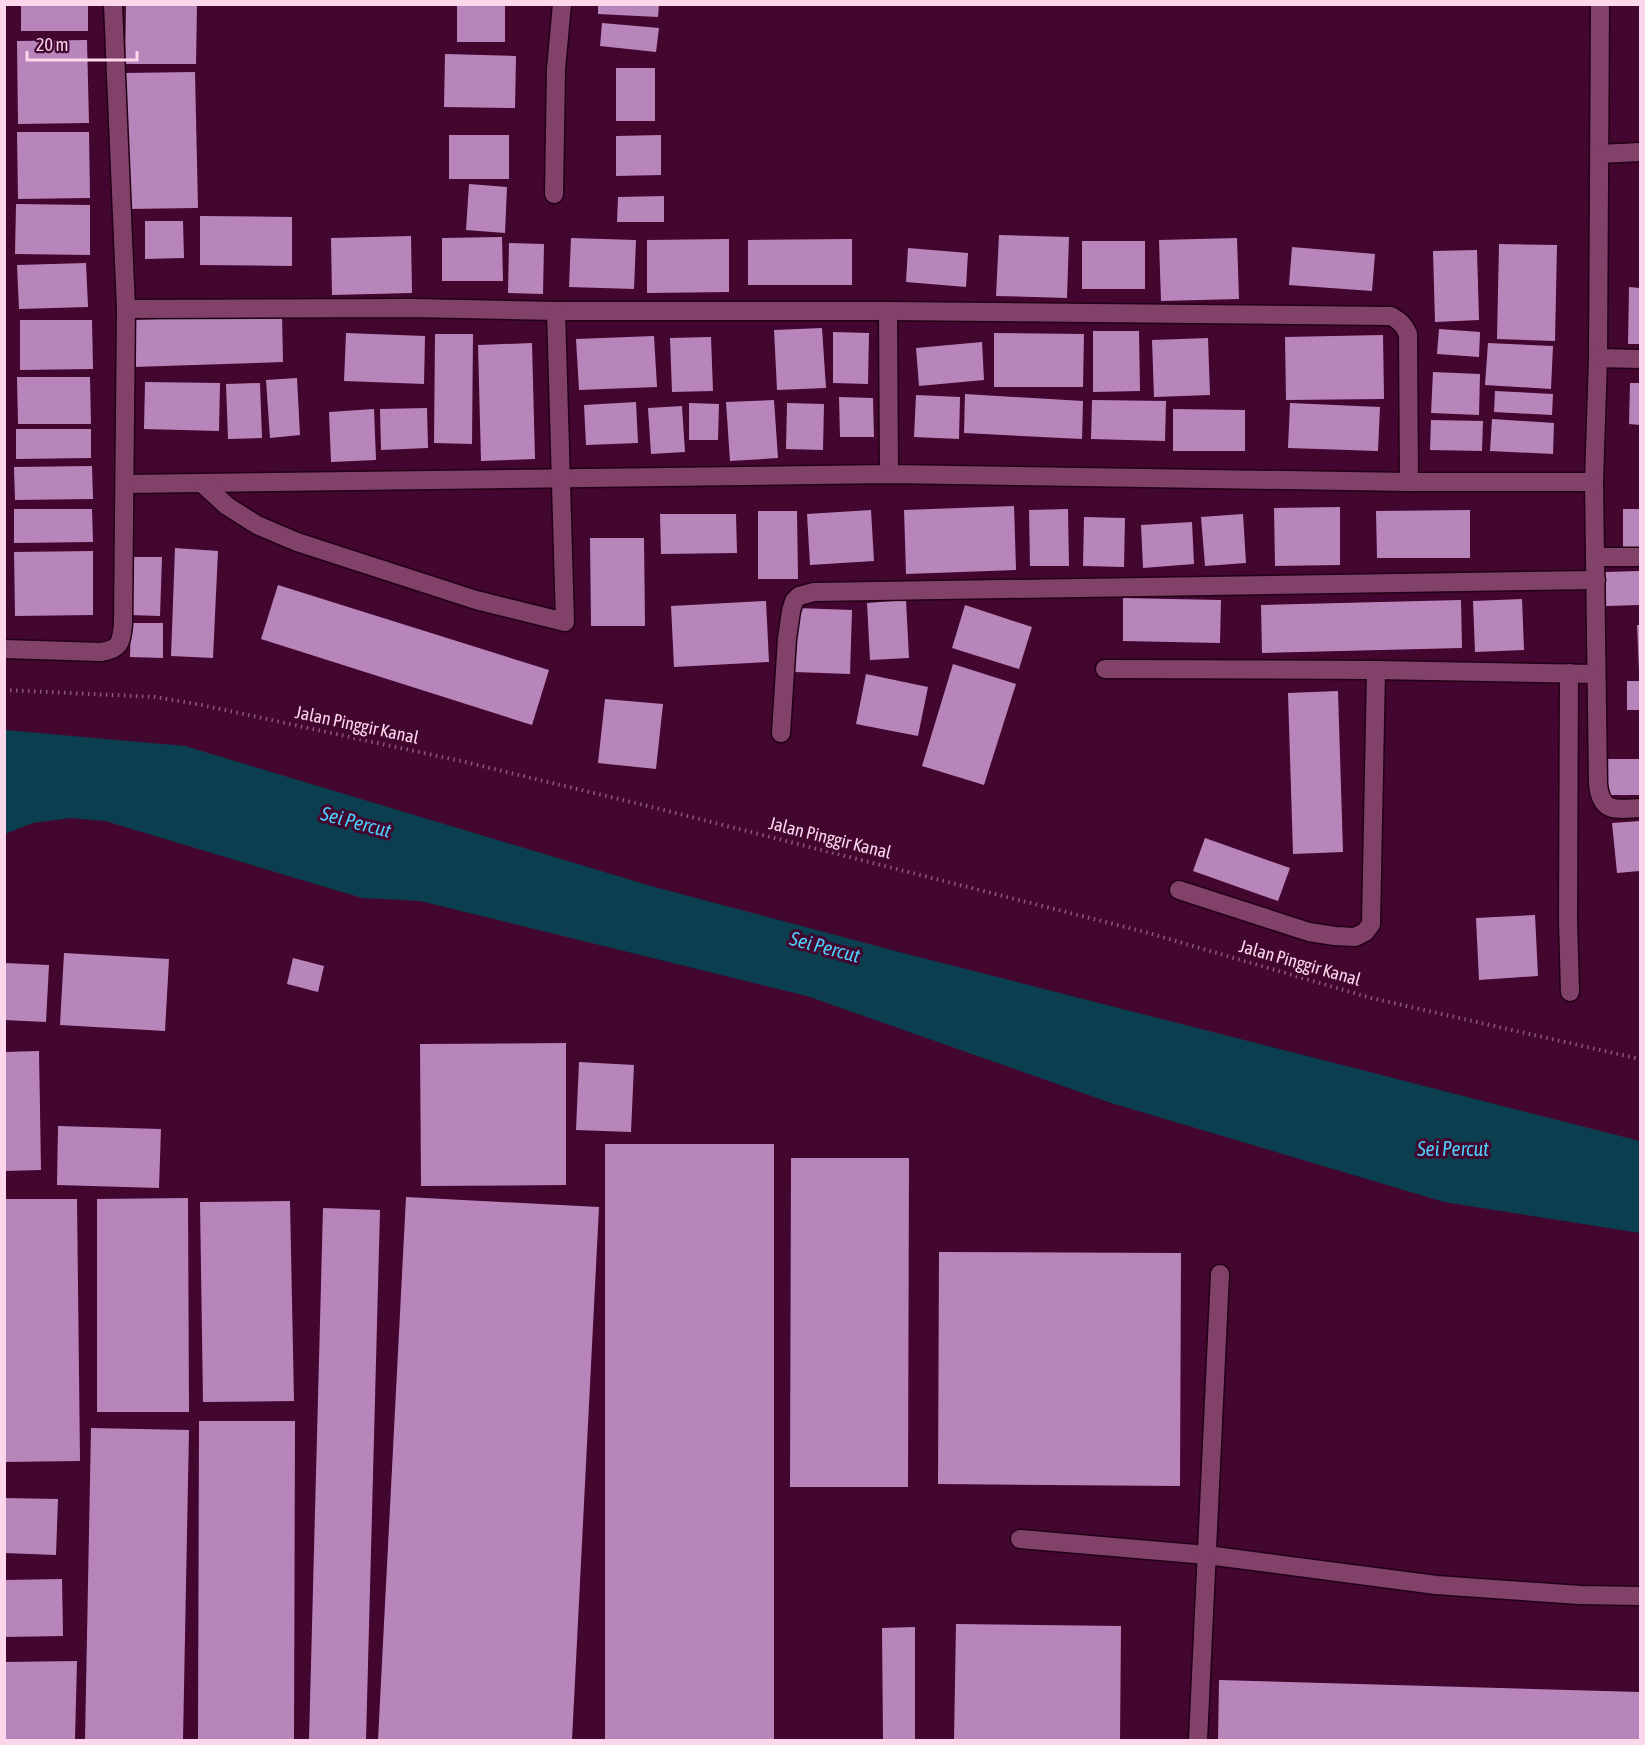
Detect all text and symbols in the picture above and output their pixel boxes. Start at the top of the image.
scale bar [27,24,136,62]
text: 20 m [36,34,68,55]
street label: Jalan Pinggir Kanal [294,701,421,748]
water label: Sei Percut [318,801,394,842]
street label: Jalan Pinggir Kanal [767,812,894,863]
water label: Sei Percut [787,926,863,967]
street label: Jalan Pinggir Kanal [1237,935,1364,990]
water label: Sei Percut [1416,1137,1489,1160]

